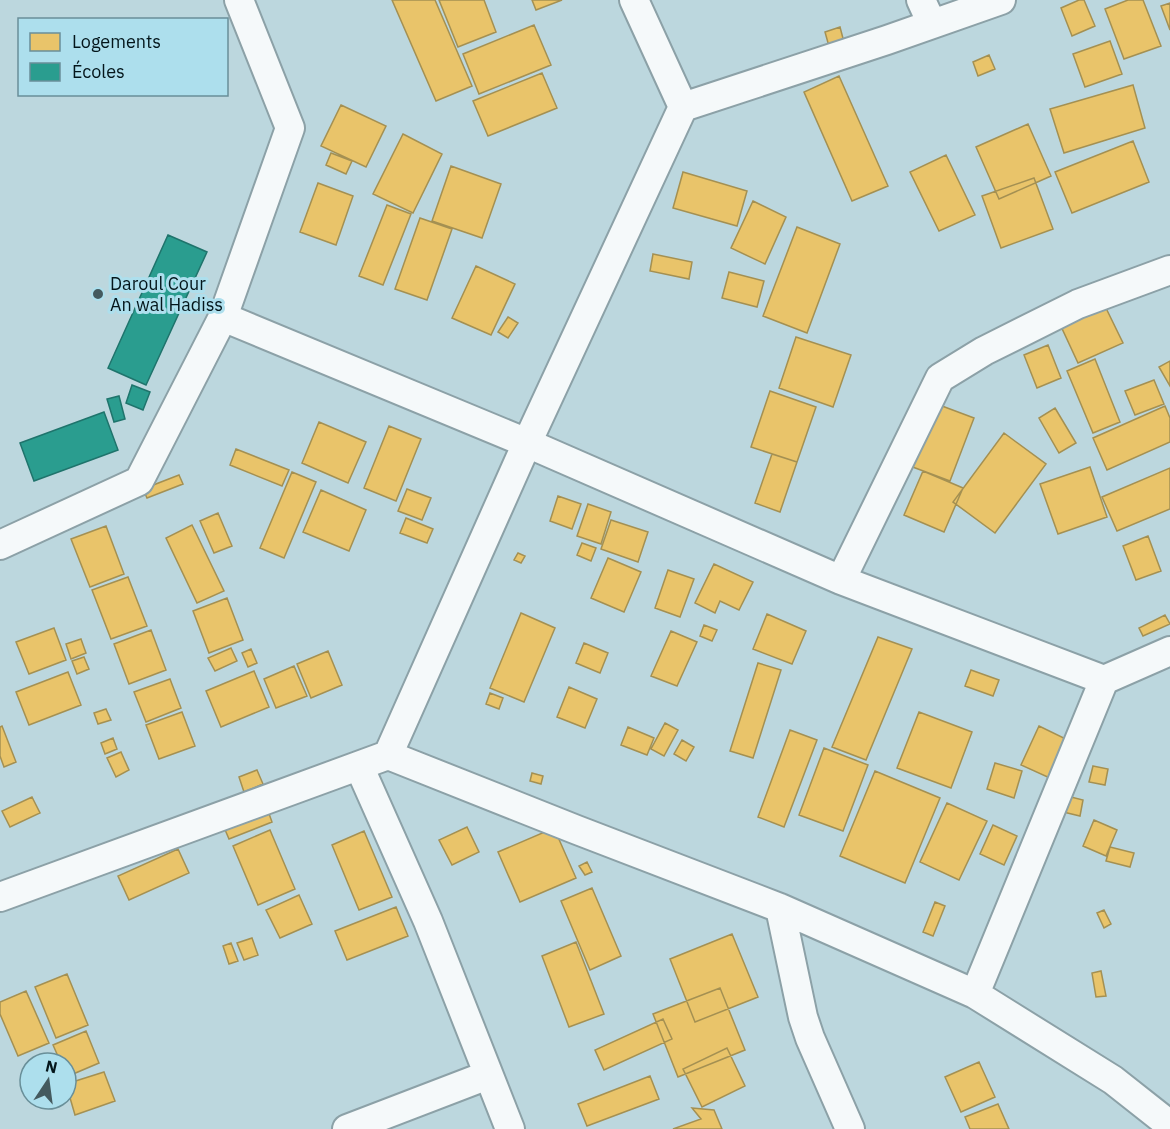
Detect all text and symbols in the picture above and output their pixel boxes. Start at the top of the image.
legend [18,18,228,96]
text: Logements [72,30,161,53]
text: Écoles [72,60,125,83]
place label: Daroul Cour An wal Hadiss [110,272,223,316]
marker: Daroul Cour An wal Hadiss [91,287,105,301]
north arrow [18,1051,78,1111]
text: N [43,1055,59,1077]

